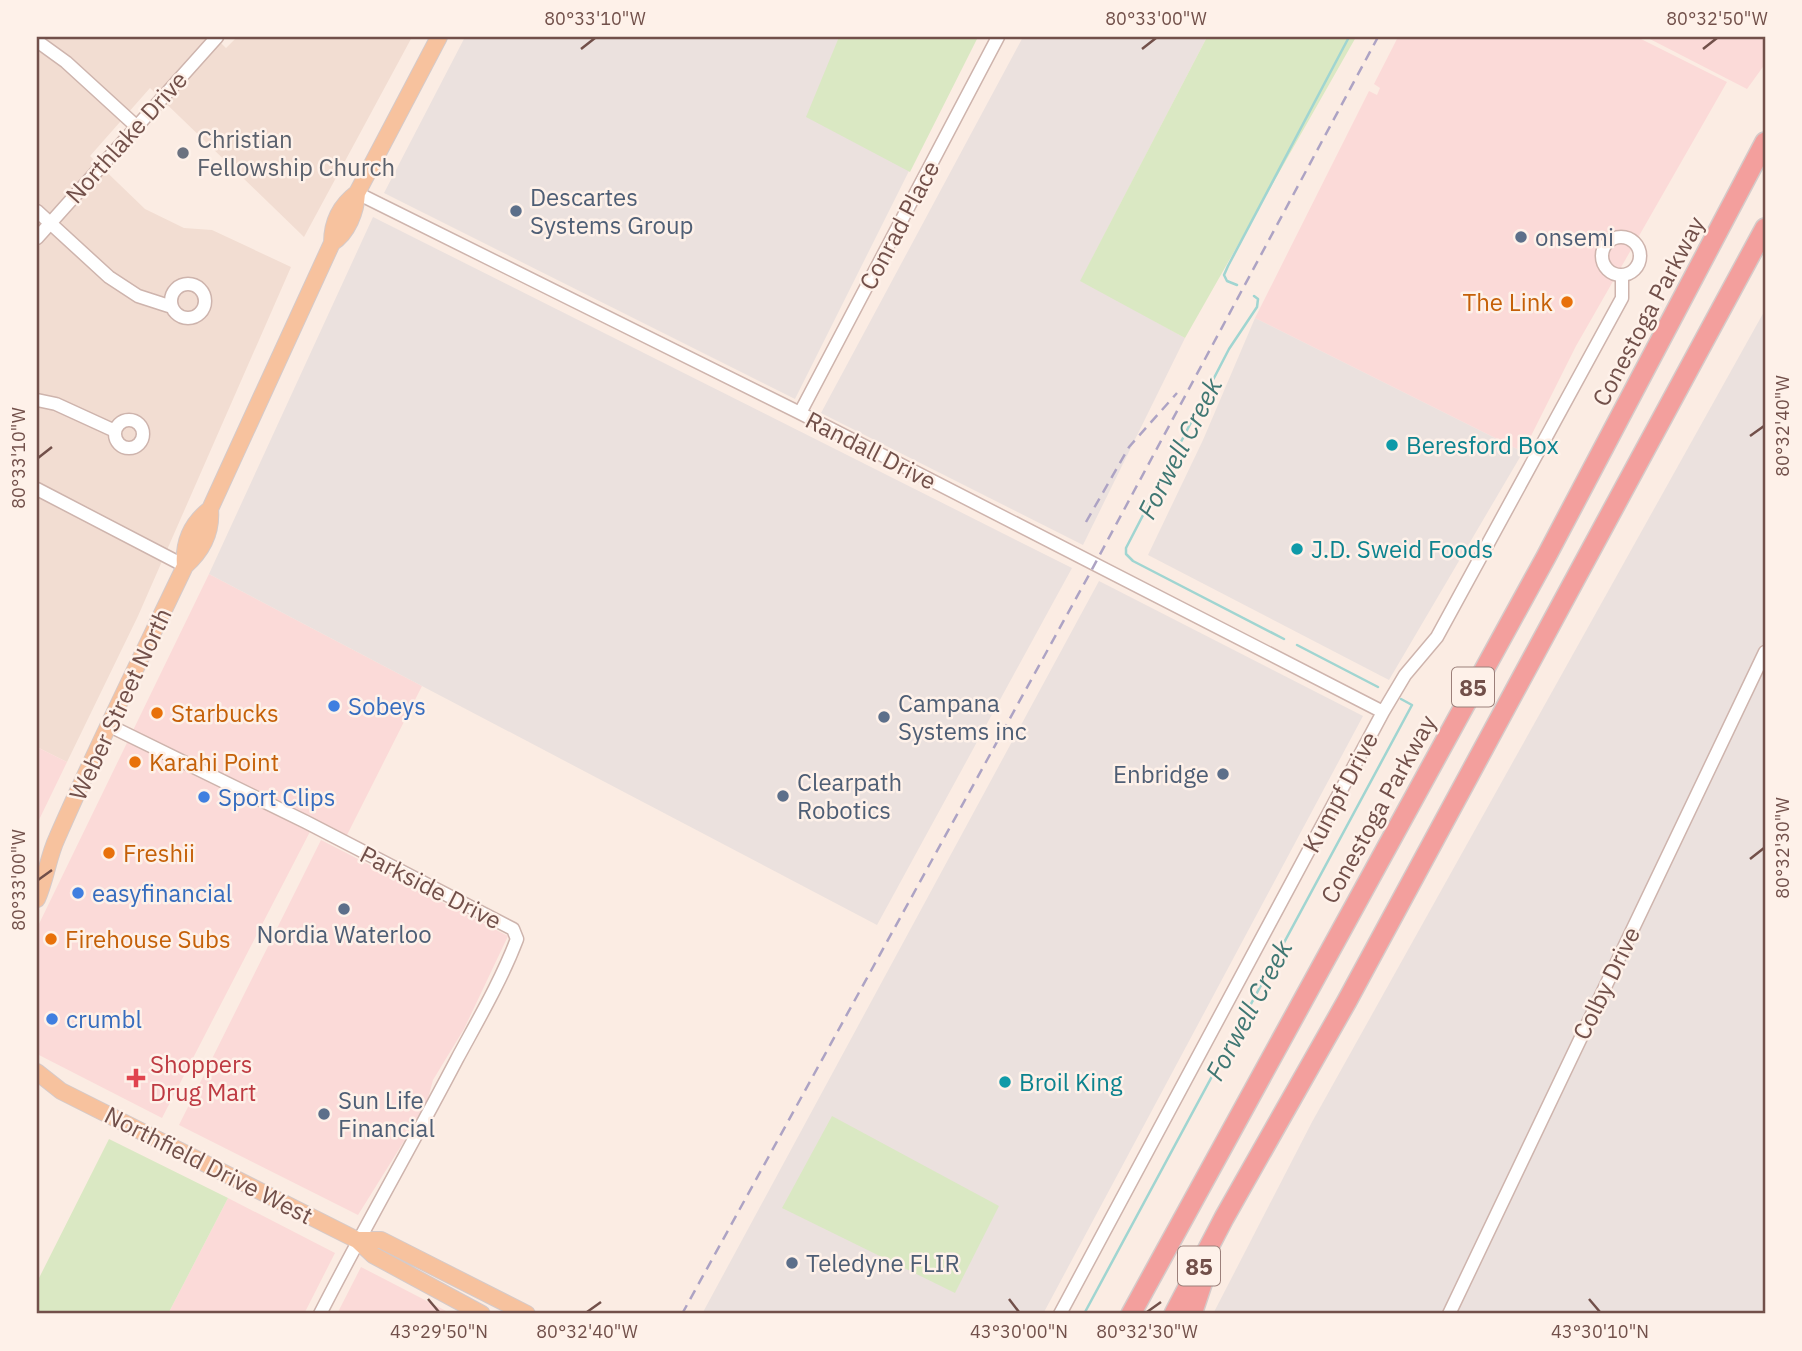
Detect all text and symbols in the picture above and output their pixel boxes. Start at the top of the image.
text: 80°33'10"W [544,7,646,30]
text: 80°33'00"W [1105,7,1207,30]
text: 80°32'50"W [1666,7,1768,30]
street label: Northlake Drive [58,64,194,210]
place label: Christian Fellowship Church [197,123,395,183]
marker: Christian Fellowship Church [175,145,191,161]
street label: Conrad Place [852,155,946,295]
place label: Descartes Systems Group [530,181,694,241]
marker: Descartes Systems Group [508,203,524,219]
street label: Conestoga Parkway [1584,210,1712,412]
place label: onsemi [1535,221,1614,253]
marker: onsemi [1513,229,1529,245]
place label: The Link [1462,286,1553,318]
marker: The Link [1559,294,1575,310]
water label: Forwell Creek [1129,371,1229,524]
text: 80°32'40"W [1771,375,1794,477]
street label: Randall Drive [800,403,942,497]
text: 80°33'10"W [7,407,30,509]
place label: Beresford Box [1406,429,1559,461]
marker: Beresford Box [1384,437,1400,453]
place label: J.D. Sweid Foods [1311,533,1493,565]
marker: J.D. Sweid Foods [1289,541,1305,557]
street label: Weber Street North [61,603,179,805]
road number: 85 [1452,667,1494,706]
place label: Campana Systems inc [898,687,1027,747]
place label: Sobeys [348,690,426,722]
place label: Starbucks [171,697,279,729]
marker: Sobeys [326,698,342,714]
marker: Starbucks [149,705,165,721]
marker: Campana Systems inc [876,709,892,725]
street label: Conestoga Parkway [1313,709,1443,909]
street label: Kumpf Drive [1295,726,1385,858]
place label: Karahi Point [149,746,279,778]
marker: Karahi Point [127,754,143,770]
place label: Enbridge [1113,758,1209,790]
place label: Clearpath Robotics [797,766,902,826]
marker: Enbridge [1215,766,1231,782]
place label: Sport Clips [218,781,335,813]
marker: Clearpath Robotics [775,788,791,804]
marker: Sport Clips [196,789,212,805]
text: 80°32'30"W [1771,797,1794,899]
text: 80°33'00"W [7,829,30,931]
place label: Freshii [123,837,195,869]
street label: Parkside Drive [355,838,507,936]
marker: Freshii [101,845,117,861]
place label: easyfinancial [92,877,232,909]
marker: easyfinancial [70,885,86,901]
marker: Nordia Waterloo [336,901,352,917]
place label: Nordia Waterloo [256,918,432,950]
street label: Colby Drive [1565,921,1647,1045]
place label: Firehouse Subs [65,923,231,955]
marker: Firehouse Subs [43,931,59,947]
water label: Forwell Creek [1197,934,1299,1086]
place label: crumbl [66,1003,142,1035]
marker: crumbl [44,1011,60,1027]
place label: Shoppers Drug Mart [150,1048,257,1108]
place label: Broil King [1019,1066,1123,1098]
marker: Shoppers Drug Mart [128,1070,144,1086]
marker: Broil King [997,1074,1013,1090]
place label: Sun Life Financial [338,1084,435,1144]
street label: Northfield Drive West [99,1099,319,1231]
marker: Sun Life Financial [316,1106,332,1122]
road number: 85 [1178,1246,1220,1286]
place label: Teledyne FLIR [806,1247,960,1279]
marker: Teledyne FLIR [784,1255,800,1271]
text: 43°29'50"N [390,1320,488,1343]
text: 80°32'40"W [536,1320,638,1343]
text: 43°30'00"N [970,1320,1068,1343]
text: 80°32'30"W [1096,1320,1198,1343]
text: 43°30'10"N [1551,1320,1649,1343]

